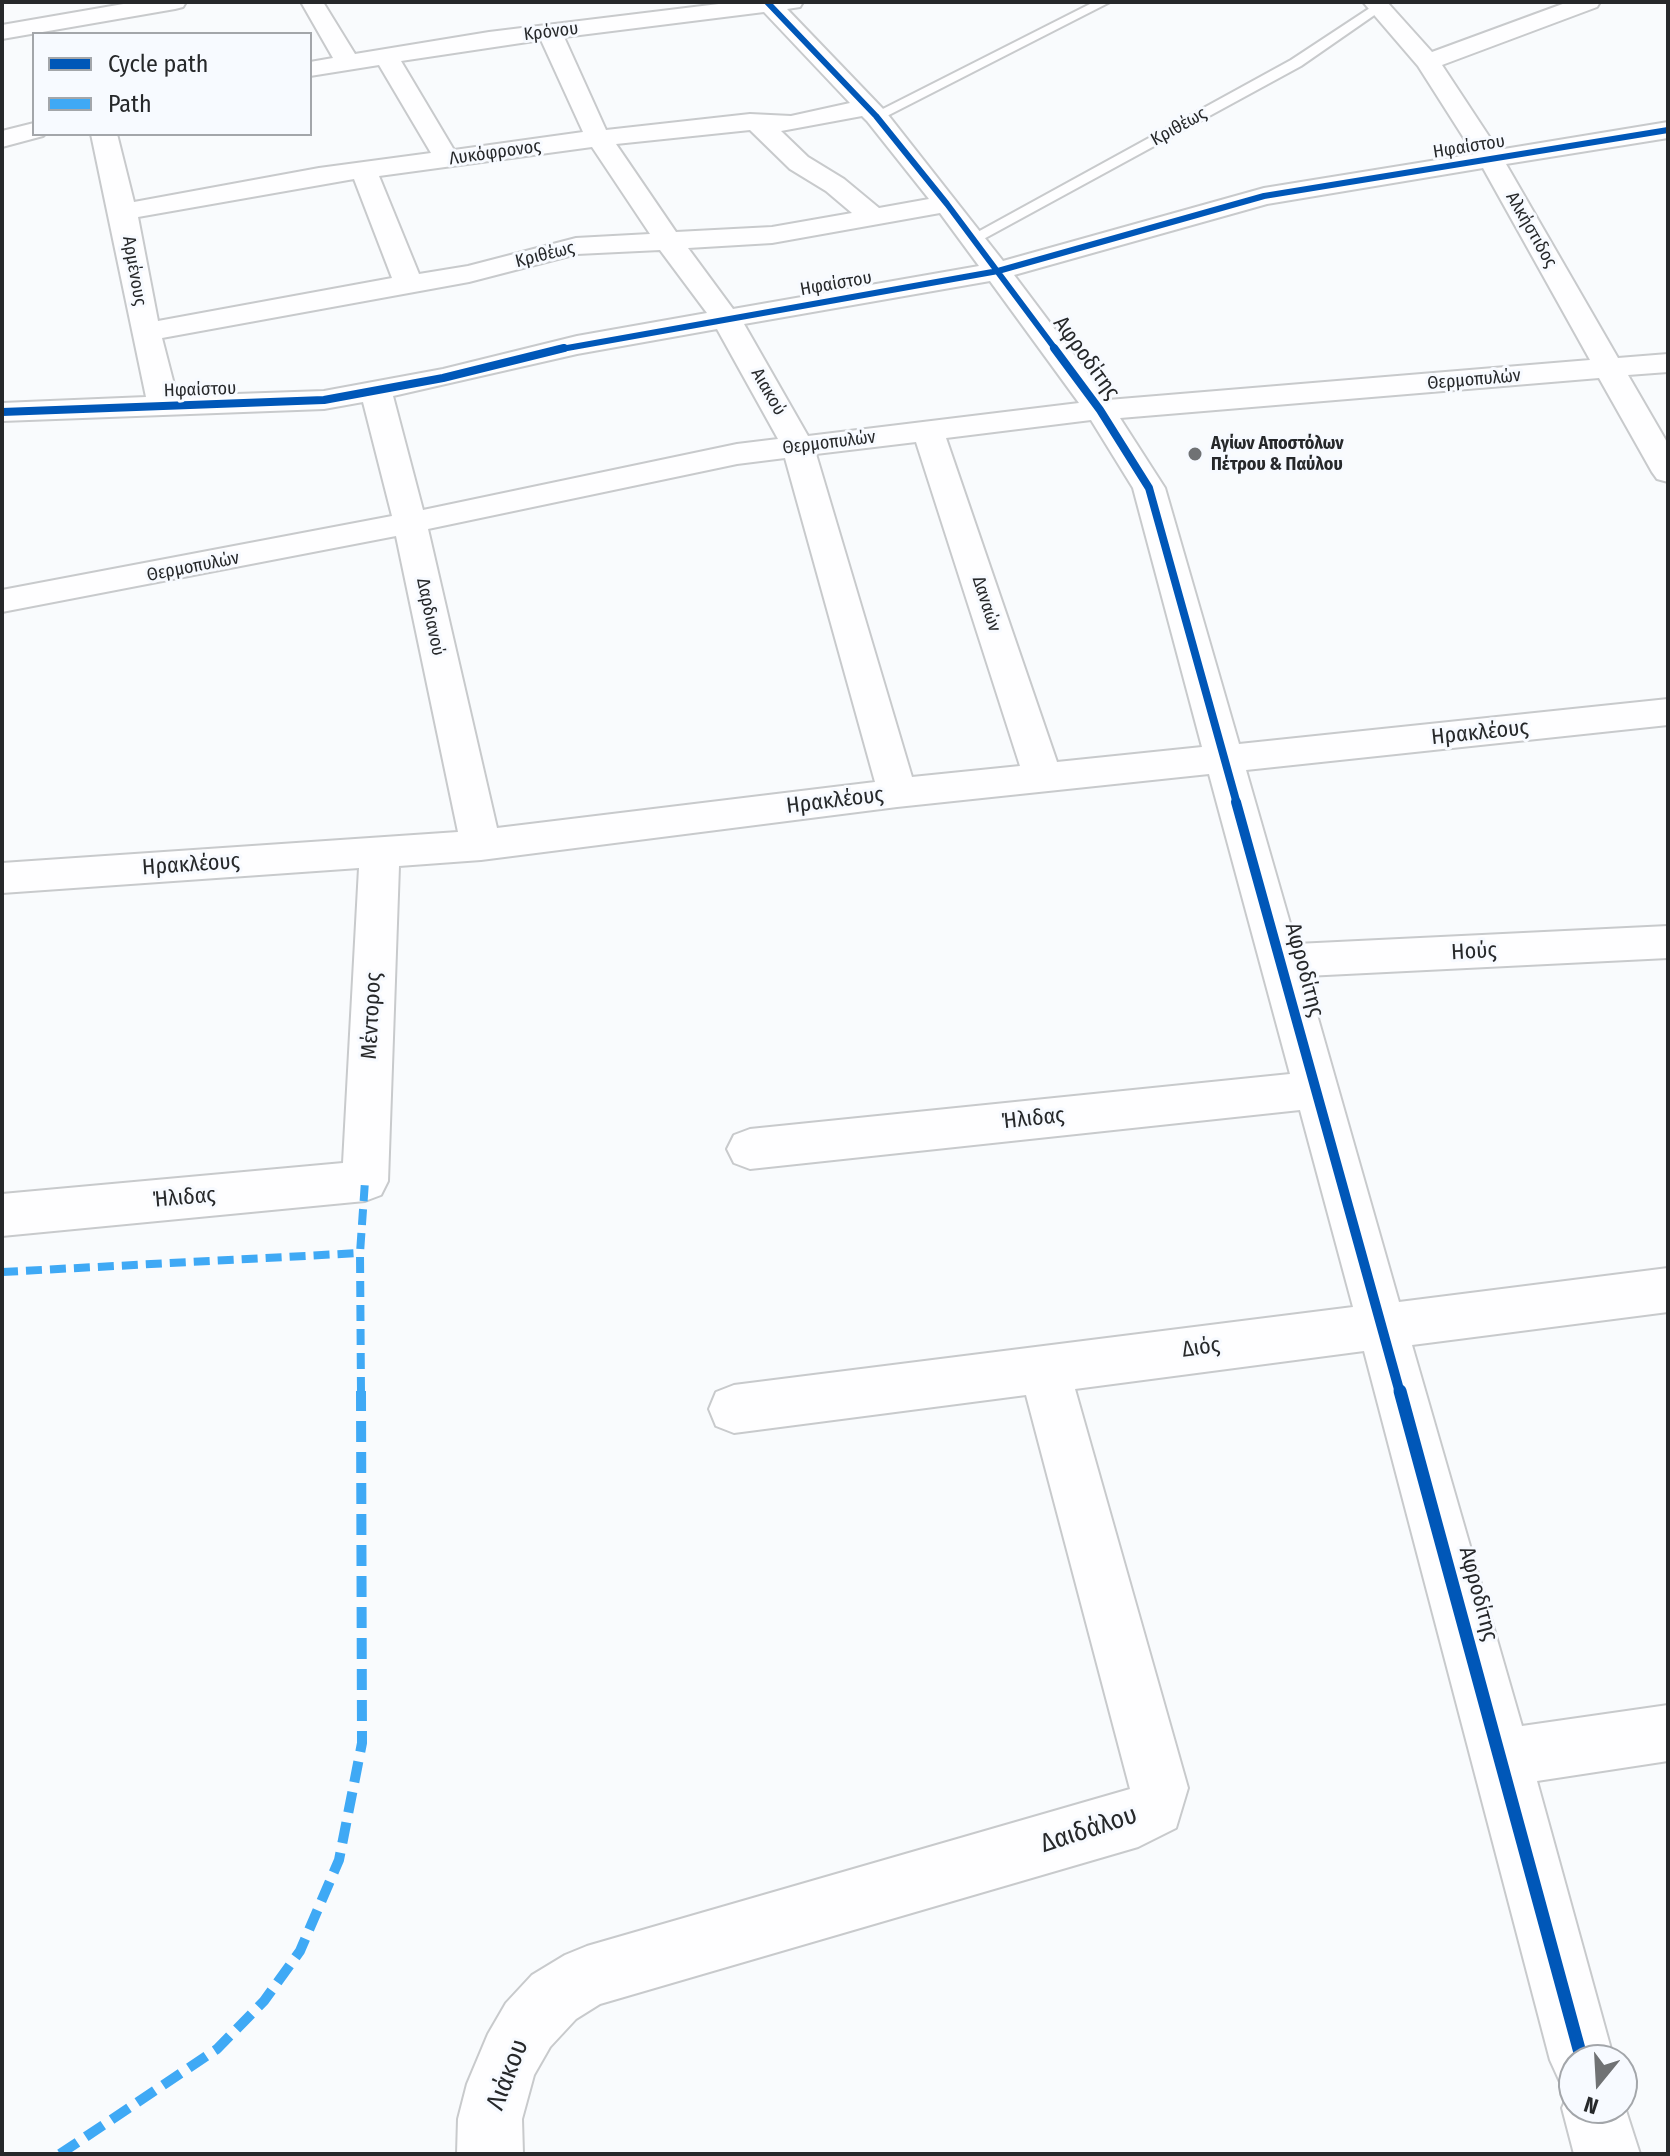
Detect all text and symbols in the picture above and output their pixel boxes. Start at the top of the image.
street label: Κρόνου [522,18,580,46]
legend [32,32,312,136]
text: Cycle path [108,50,208,78]
text: Path [108,90,152,118]
street label: Κριθέως [1147,103,1211,151]
street label: Ηφαίστου [1432,131,1506,163]
street label: Λυκόφρoνος [448,136,542,170]
street label: Αλκήστιδος [1501,188,1561,272]
street label: Αρμένους [117,235,151,307]
street label: Κριθέως [513,237,577,273]
street label: Ηφαίστου [798,267,874,301]
street label: Αφροδίτης [1047,311,1125,405]
street label: Αιακού [746,365,790,419]
street label: Θερμοπυλών [1426,365,1522,395]
street label: Ηφαίστου [163,378,237,402]
street label: Θερμοπυλών [781,427,877,459]
place label: Αγίων Αποστόλων Πέτρου & Παύλου [1211,433,1344,476]
marker: Αγίων Αποστόλων Πέτρου & Παύλου [1186,445,1204,463]
street label: Θερμοπυλών [145,547,241,587]
street label: Δαναών [967,574,1005,634]
street label: Δαρδιανού [411,576,449,658]
street label: Ηρακλέους [1430,715,1530,751]
street label: Ηρακλέους [785,782,885,820]
street label: Ηρακλέους [141,848,241,882]
street label: Αφροδίτης [1279,920,1329,1020]
street label: Ηούς [1451,938,1497,966]
street label: Μέντορος [357,972,387,1060]
street label: Ήλιδας [1000,1103,1066,1135]
street label: Ήλιδας [151,1182,217,1214]
street label: Διός [1180,1332,1222,1364]
street label: Αφροδίτης [1453,1544,1503,1644]
street label: Δαιδάλου [1037,1800,1141,1860]
street label: Λιάκου [480,2035,536,2115]
north arrow [1558,2044,1638,2124]
text: N [1581,2091,1601,2120]

